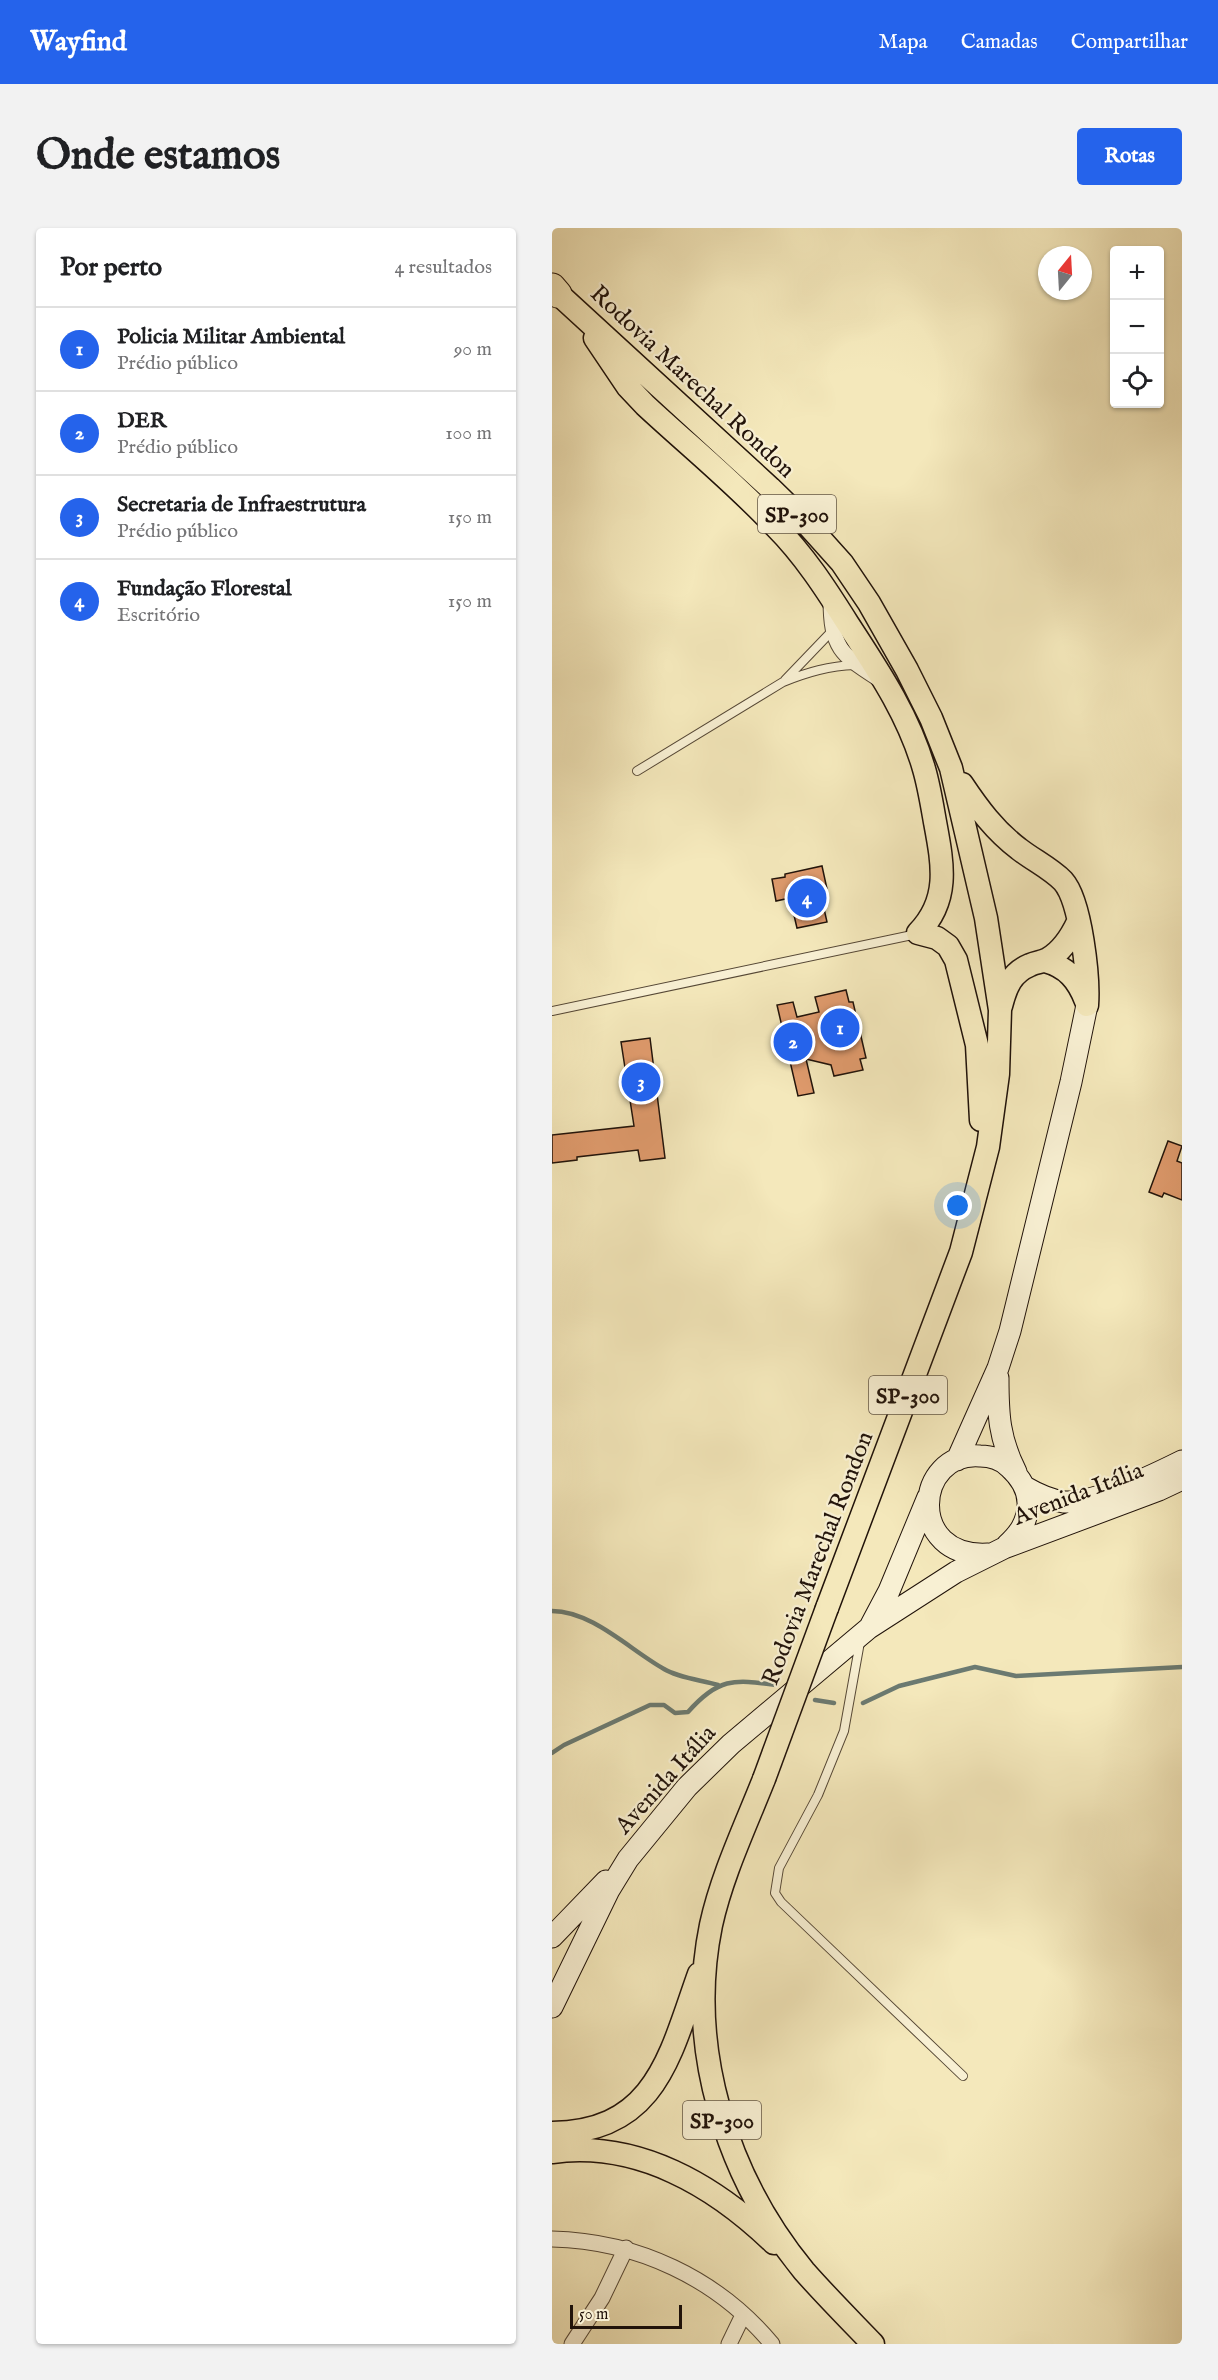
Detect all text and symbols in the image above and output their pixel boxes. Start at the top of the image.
text: Wayfind [30,25,127,60]
text: Mapa [878,29,928,56]
text: Camadas [961,29,1038,56]
text: Compartilhar [1071,29,1188,56]
button: Rotas [1077,128,1182,185]
text: Onde estamos [36,130,280,183]
north arrow [1038,246,1092,300]
map controls [1110,246,1164,408]
button: + [1110,246,1164,300]
text: Por perto [60,251,162,284]
text: 4 resultados [394,255,492,280]
street label: Rodovia Marechal Rondon [583,279,801,485]
button: − [1110,300,1164,354]
text: Policia Militar Ambiental [117,323,345,351]
text: 1 [76,337,83,362]
text: 90 m [454,337,492,362]
text: Prédio público [117,351,238,376]
button: locate [1110,354,1164,408]
text: DER [117,407,166,435]
text: 2 [75,421,84,446]
text: 100 m [445,421,492,446]
text: Prédio público [117,435,238,460]
text: Secretaria de Infraestrutura [117,491,366,519]
road number: SP-300 [758,495,836,533]
text: 3 [76,505,83,530]
text: 150 m [448,505,492,530]
text: Prédio público [117,519,238,544]
text: Fundação Florestal [117,575,291,603]
text: 4 [75,589,84,614]
text: 150 m [448,589,492,614]
text: Escritório [117,603,200,628]
pin: 4 [788,876,826,920]
pin: 1 [820,1006,860,1050]
pin: 2 [774,1020,812,1064]
pin: 3 [622,1060,661,1104]
your location [943,1191,972,1220]
road number: SP-300 [869,1376,947,1414]
street label: Rodovia Marechal Rondon [756,1427,881,1690]
street label: Avenida Itália [1008,1455,1149,1534]
street label: Avenida Itália [608,1718,724,1842]
road number: SP-300 [683,2101,761,2139]
scale bar [570,2302,682,2330]
text: 50 m [579,2305,608,2325]

